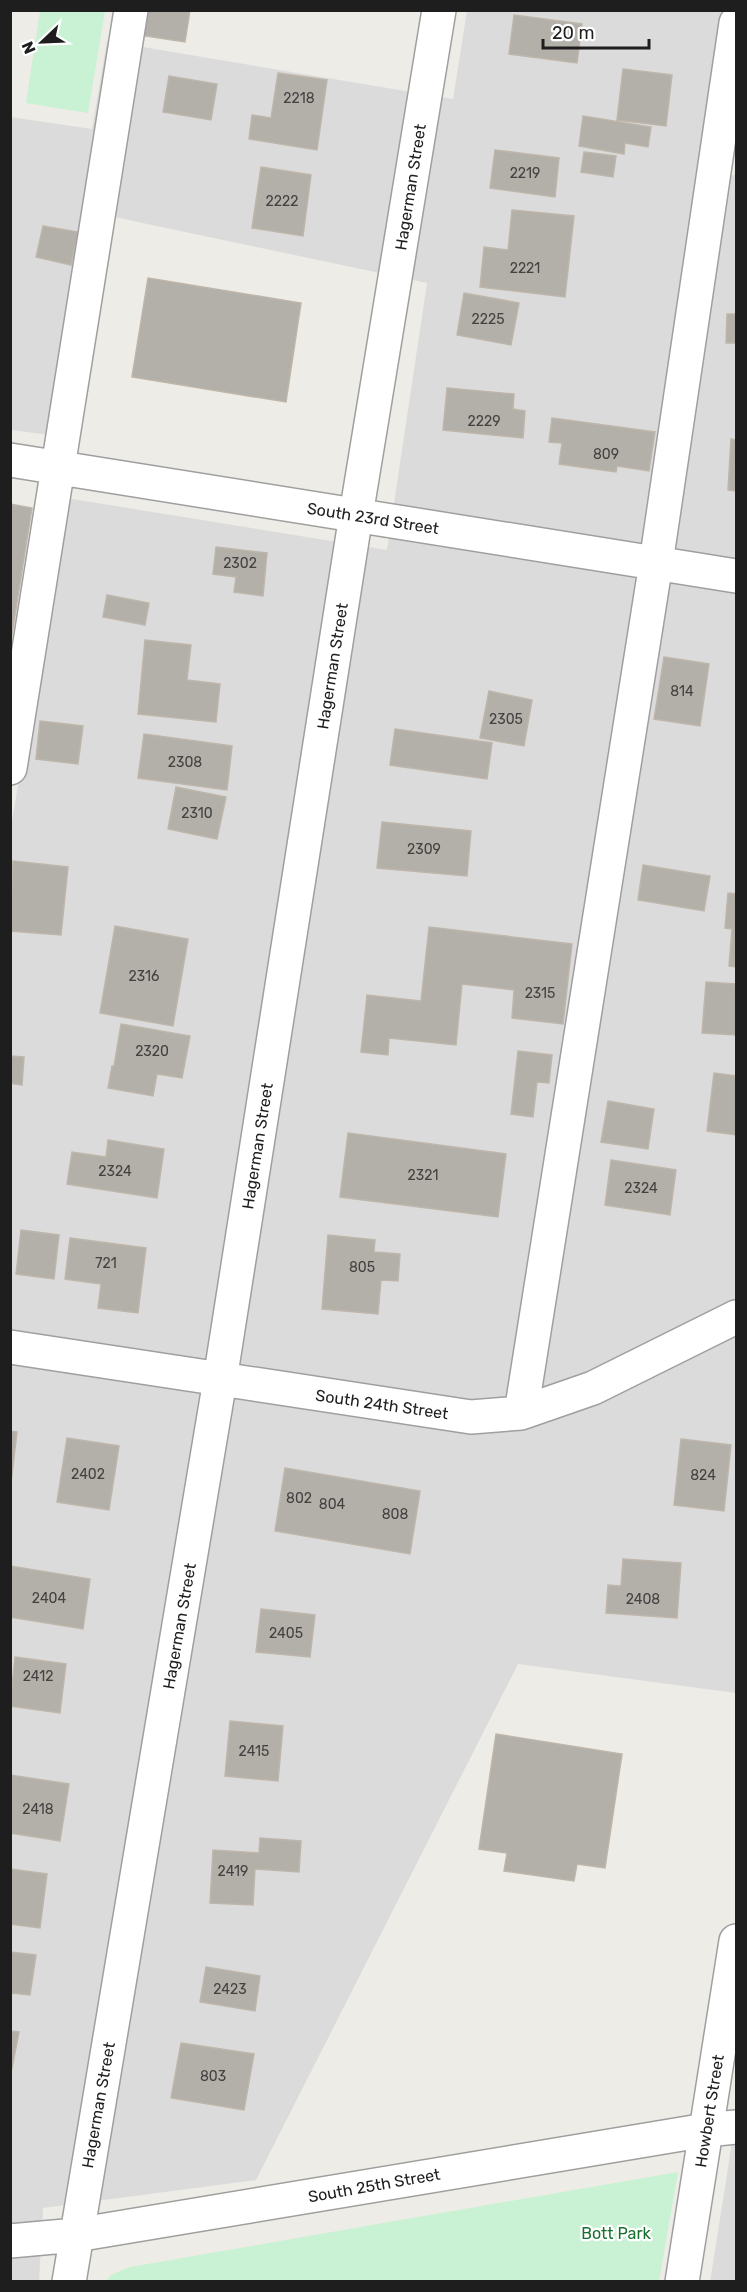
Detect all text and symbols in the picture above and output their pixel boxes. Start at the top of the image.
north arrow [12,12,72,72]
scale bar [543,12,650,50]
text: 20 m [552,22,594,44]
text: N [18,39,40,57]
house number: 2218 [283,90,315,107]
street label: Hagerman Street [391,122,430,252]
house number: 2219 [510,165,540,182]
house number: 2222 [266,193,298,210]
house number: 2221 [510,260,540,277]
house number: 2225 [472,311,504,328]
house number: 2229 [468,413,500,430]
house number: 809 [593,446,619,463]
street label: South 23rd Street [306,499,440,538]
house number: 2302 [223,555,257,572]
street label: Hagerman Street [313,601,352,731]
house number: 814 [670,683,694,700]
house number: 2305 [489,711,523,728]
house number: 2308 [168,754,202,771]
house number: 2310 [181,805,213,822]
house number: 2309 [407,841,441,858]
house number: 2316 [129,968,159,985]
house number: 2315 [525,985,555,1002]
house number: 2320 [135,1043,169,1060]
street label: Hagerman Street [238,1081,277,1211]
house number: 2324 [98,1163,132,1180]
house number: 2321 [408,1167,438,1184]
house number: 2324 [624,1180,658,1197]
house number: 721 [95,1255,117,1272]
house number: 805 [349,1259,375,1276]
street label: South 24th Street [314,1386,450,1423]
house number: 2402 [71,1466,105,1483]
house number: 824 [690,1467,716,1484]
house number: 802 [286,1490,312,1507]
house number: 804 [319,1496,346,1513]
house number: 808 [382,1506,408,1523]
street label: Hagerman Street [159,1562,200,1691]
house number: 2404 [32,1590,66,1607]
house number: 2408 [626,1591,660,1608]
house number: 2405 [269,1625,303,1642]
house number: 2412 [23,1668,53,1685]
house number: 2415 [239,1743,269,1760]
house number: 2418 [22,1801,54,1818]
house number: 2419 [218,1863,248,1880]
house number: 2423 [213,1981,247,1998]
street label: Hagerman Street [78,2041,119,2170]
street label: Howbert Street [691,2053,728,2169]
house number: 803 [200,2068,226,2085]
street label: South 25th Street [307,2165,442,2206]
park label: Bott Park [581,2224,651,2243]

